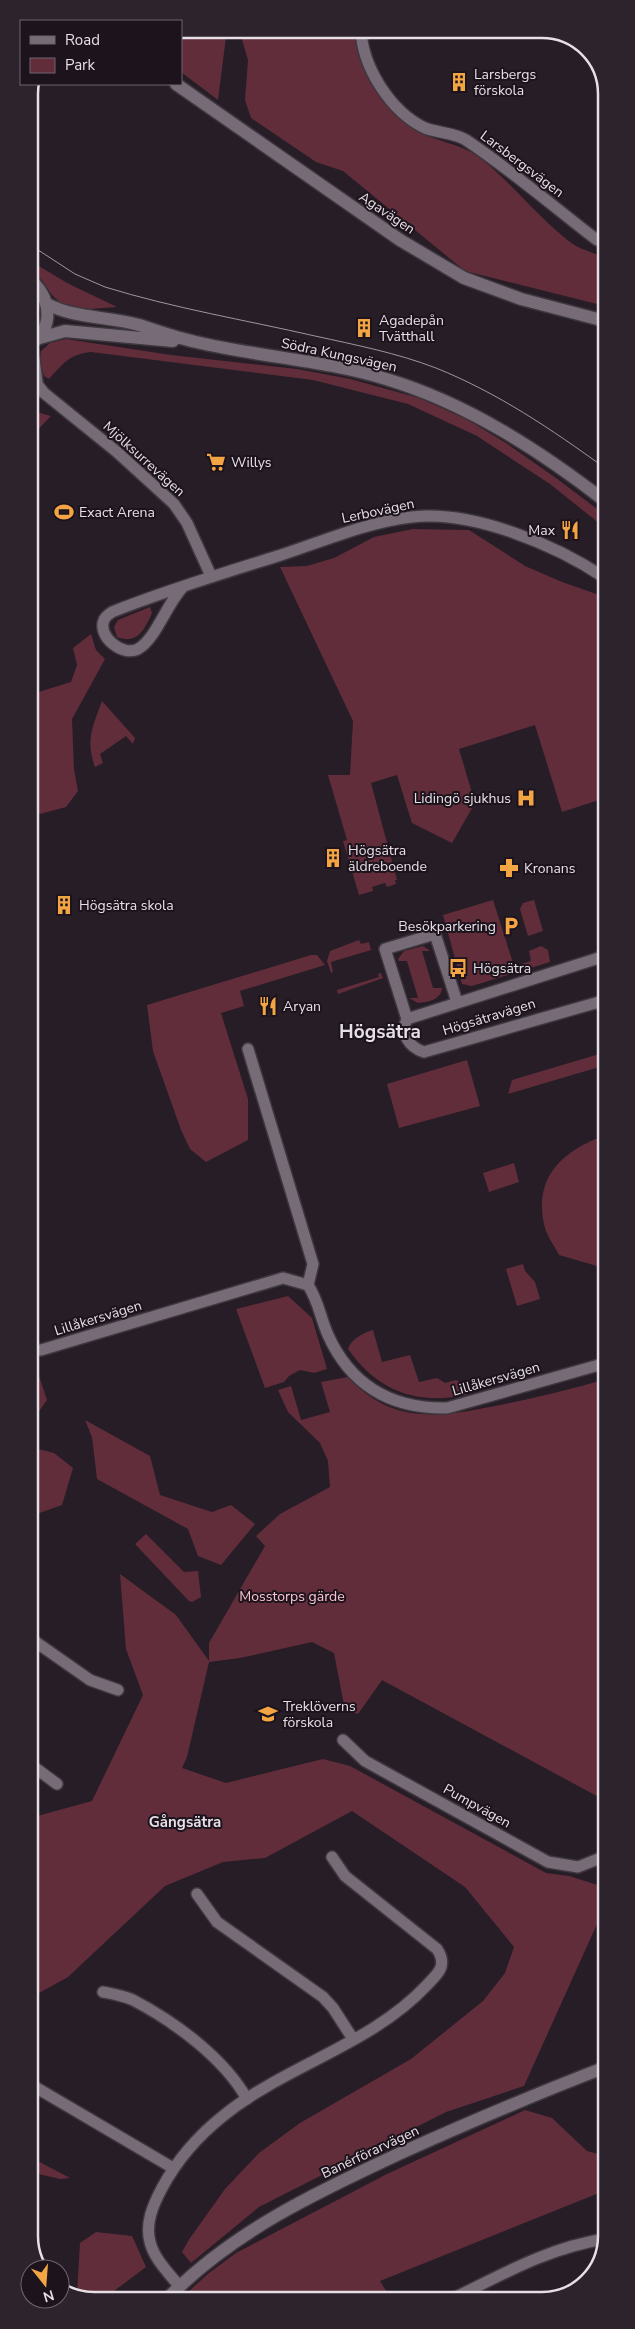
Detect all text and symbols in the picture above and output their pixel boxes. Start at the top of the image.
legend [20,20,182,85]
text: Road [65,30,100,50]
text: Park [65,55,95,75]
place label: Larsbergs förskola [474,65,536,100]
building icon: Larsbergs förskola [448,71,470,93]
street label: Larsbergsvägen [476,126,568,202]
street label: Agavägen [355,187,419,239]
place label: Agadepån Tvätthall [379,311,444,346]
building icon: Agadepån Tvätthall [353,317,375,339]
street label: Södra Kungsvägen [279,333,399,377]
street label: Mjölksurrevägen [99,417,189,501]
supermarket icon: Willys [205,451,227,473]
place label: Willys [231,453,272,472]
street label: Lerbovägen [340,494,416,528]
sports icon: Exact Arena [53,501,75,523]
place label: Exact Arena [79,503,155,522]
restaurant icon: Max [559,519,581,541]
place label: Max [528,521,556,540]
hospital icon: Lidingö sjukhus [515,787,537,809]
place label: Lidingö sjukhus [414,789,511,808]
place label: Högsätra äldreboende [348,841,427,876]
building icon: Högsätra äldreboende [322,847,344,869]
pharmacy icon: Kronans [498,857,520,879]
place label: Kronans [524,859,576,878]
building icon: Högsätra skola [53,894,75,916]
place label: Högsätra skola [79,896,174,915]
parking icon: Besökparkering [500,915,522,937]
place label: Besökparkering [398,917,496,936]
bus stop icon: Högsätra [447,957,469,979]
place label: Högsätra [473,959,531,978]
street label: Högsätravägen [440,994,538,1040]
restaurant icon: Aryan [257,995,279,1017]
place label: Aryan [283,997,321,1016]
district label: Högsätra [339,1019,421,1045]
street label: Lillåkersvägen [52,1296,144,1340]
street label: Lillåkersvägen [450,1357,542,1401]
park label: Mosstorps gärde [239,1587,345,1606]
place label: Treklöverns förskola [283,1697,356,1732]
school or university icon: Treklöverns förskola [257,1703,279,1725]
street label: Pumpvägen [440,1780,514,1832]
district label: Gångsätra [149,1812,221,1832]
street label: Banérförarvägen [318,2121,422,2183]
north arrow [20,2259,70,2309]
text: N [41,2285,56,2307]

